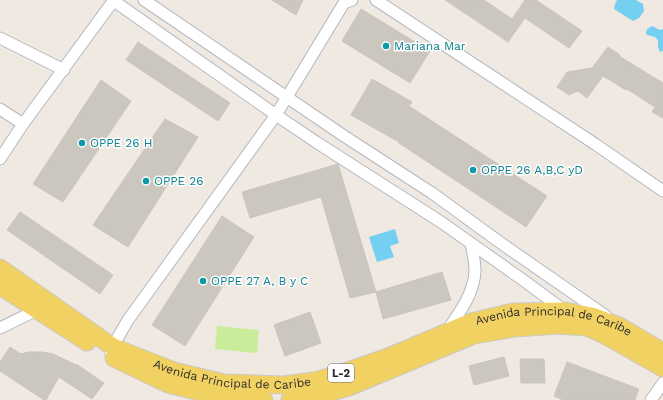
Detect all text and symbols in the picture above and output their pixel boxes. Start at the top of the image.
place label: Mariana Mar [394,39,466,53]
marker: Mariana Mar [381,41,391,51]
place label: OPPE 26 H [90,136,153,150]
marker: OPPE 26 H [77,138,87,148]
place label: OPPE 26 A,B,C yD [481,163,583,177]
marker: OPPE 26 A,B,C yD [468,165,478,175]
place label: OPPE 26 [154,174,204,188]
marker: OPPE 26 [141,176,151,186]
place label: OPPE 27 A, B y C [211,274,308,288]
marker: OPPE 27 A, B y C [198,276,208,286]
street label: Avenida Principal de Caribe [474,304,634,339]
street label: Avenida Principal de Caribe [151,357,312,392]
road number: L-2 [328,364,354,382]

